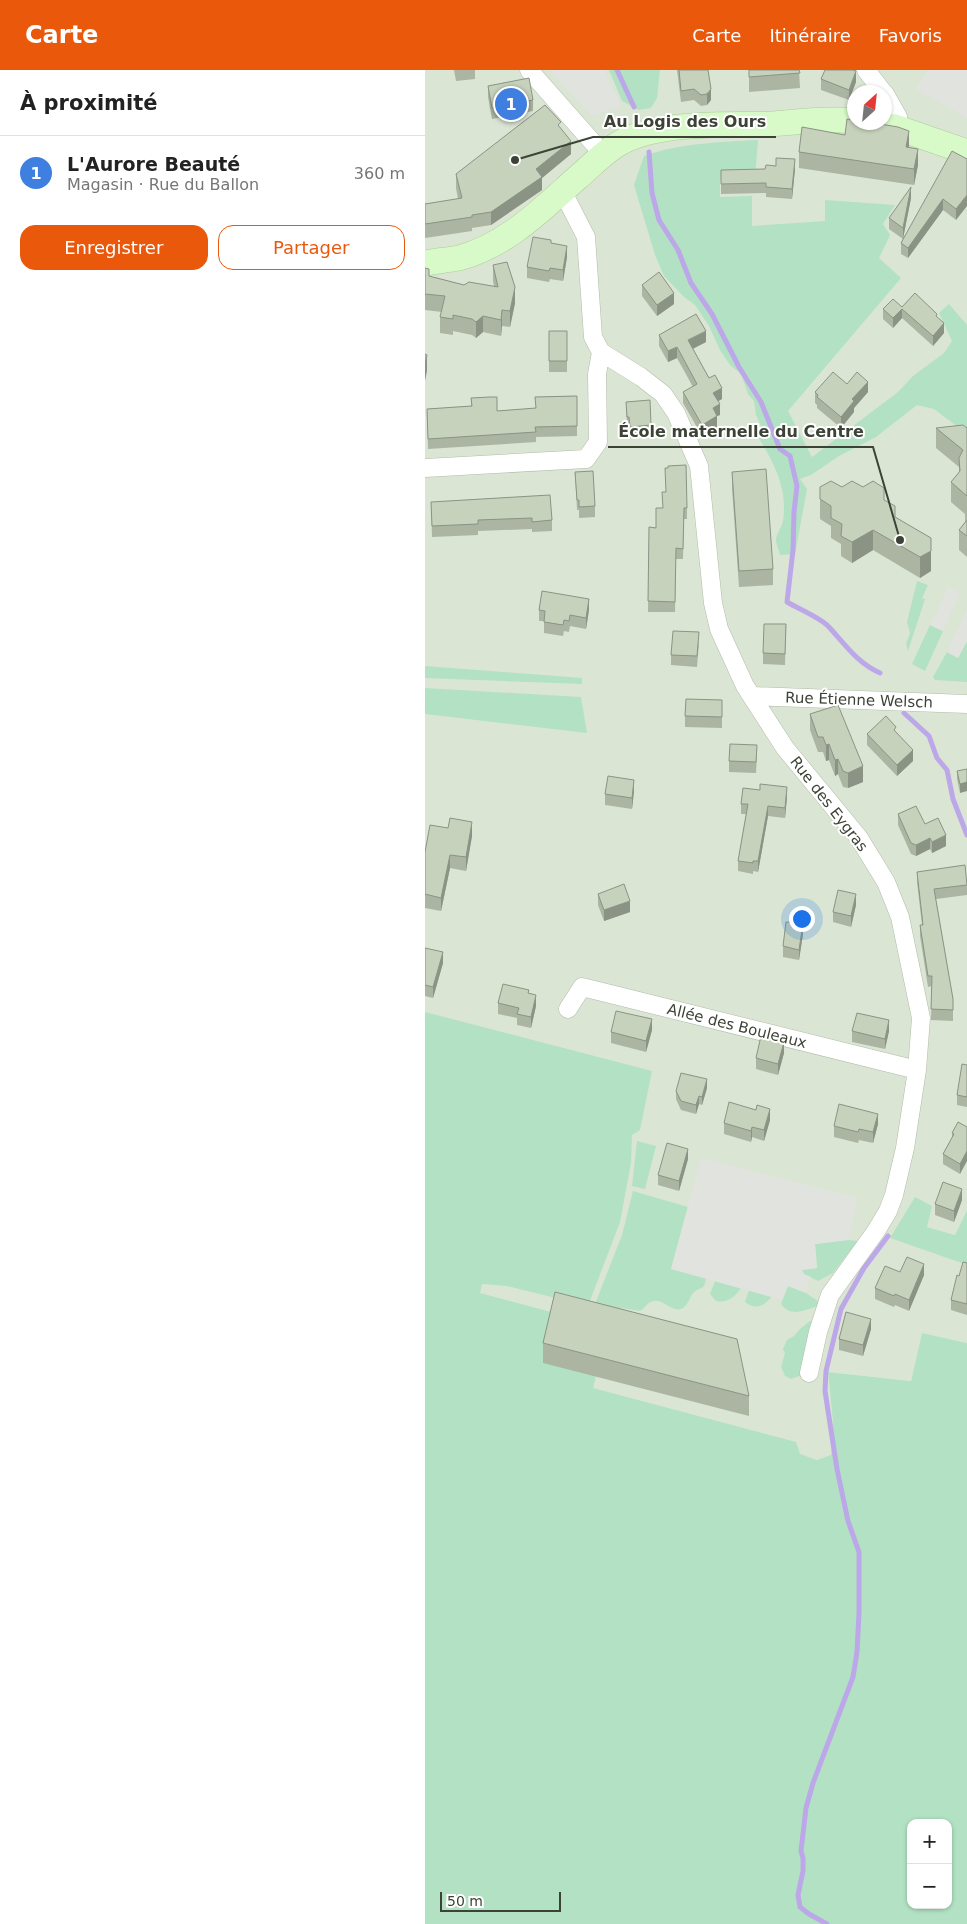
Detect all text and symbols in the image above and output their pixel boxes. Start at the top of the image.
text: Carte [25,21,98,49]
text: Carte [692,25,741,46]
text: Itinéraire [769,25,851,46]
text: Favoris [879,25,942,46]
pin: 1 [495,85,527,123]
north arrow [847,85,892,130]
text: À proximité [20,91,157,115]
callout: Au Logis des Ours [593,106,776,137]
text: Au Logis des Ours [604,112,766,131]
text: L'Aurore Beauté [67,153,240,175]
text: 1 [30,164,42,183]
text: 360 m [354,164,405,183]
text: Magasin · Rue du Ballon [67,175,259,194]
button: Enregistrer [20,225,208,270]
button: Partager [218,225,405,270]
callout: École maternelle du Centre [608,416,873,447]
text: École maternelle du Centre [618,422,864,441]
street label: Rue Étienne Welsch [785,687,933,712]
street label: Rue des Eygras [786,753,872,855]
your location [789,906,815,932]
street label: Allée des Bouleaux [665,1000,809,1052]
map controls [907,1819,952,1909]
button: + [907,1819,952,1864]
button: − [907,1864,952,1909]
scale bar [440,1889,561,1912]
text: 50 m [447,1893,483,1909]

